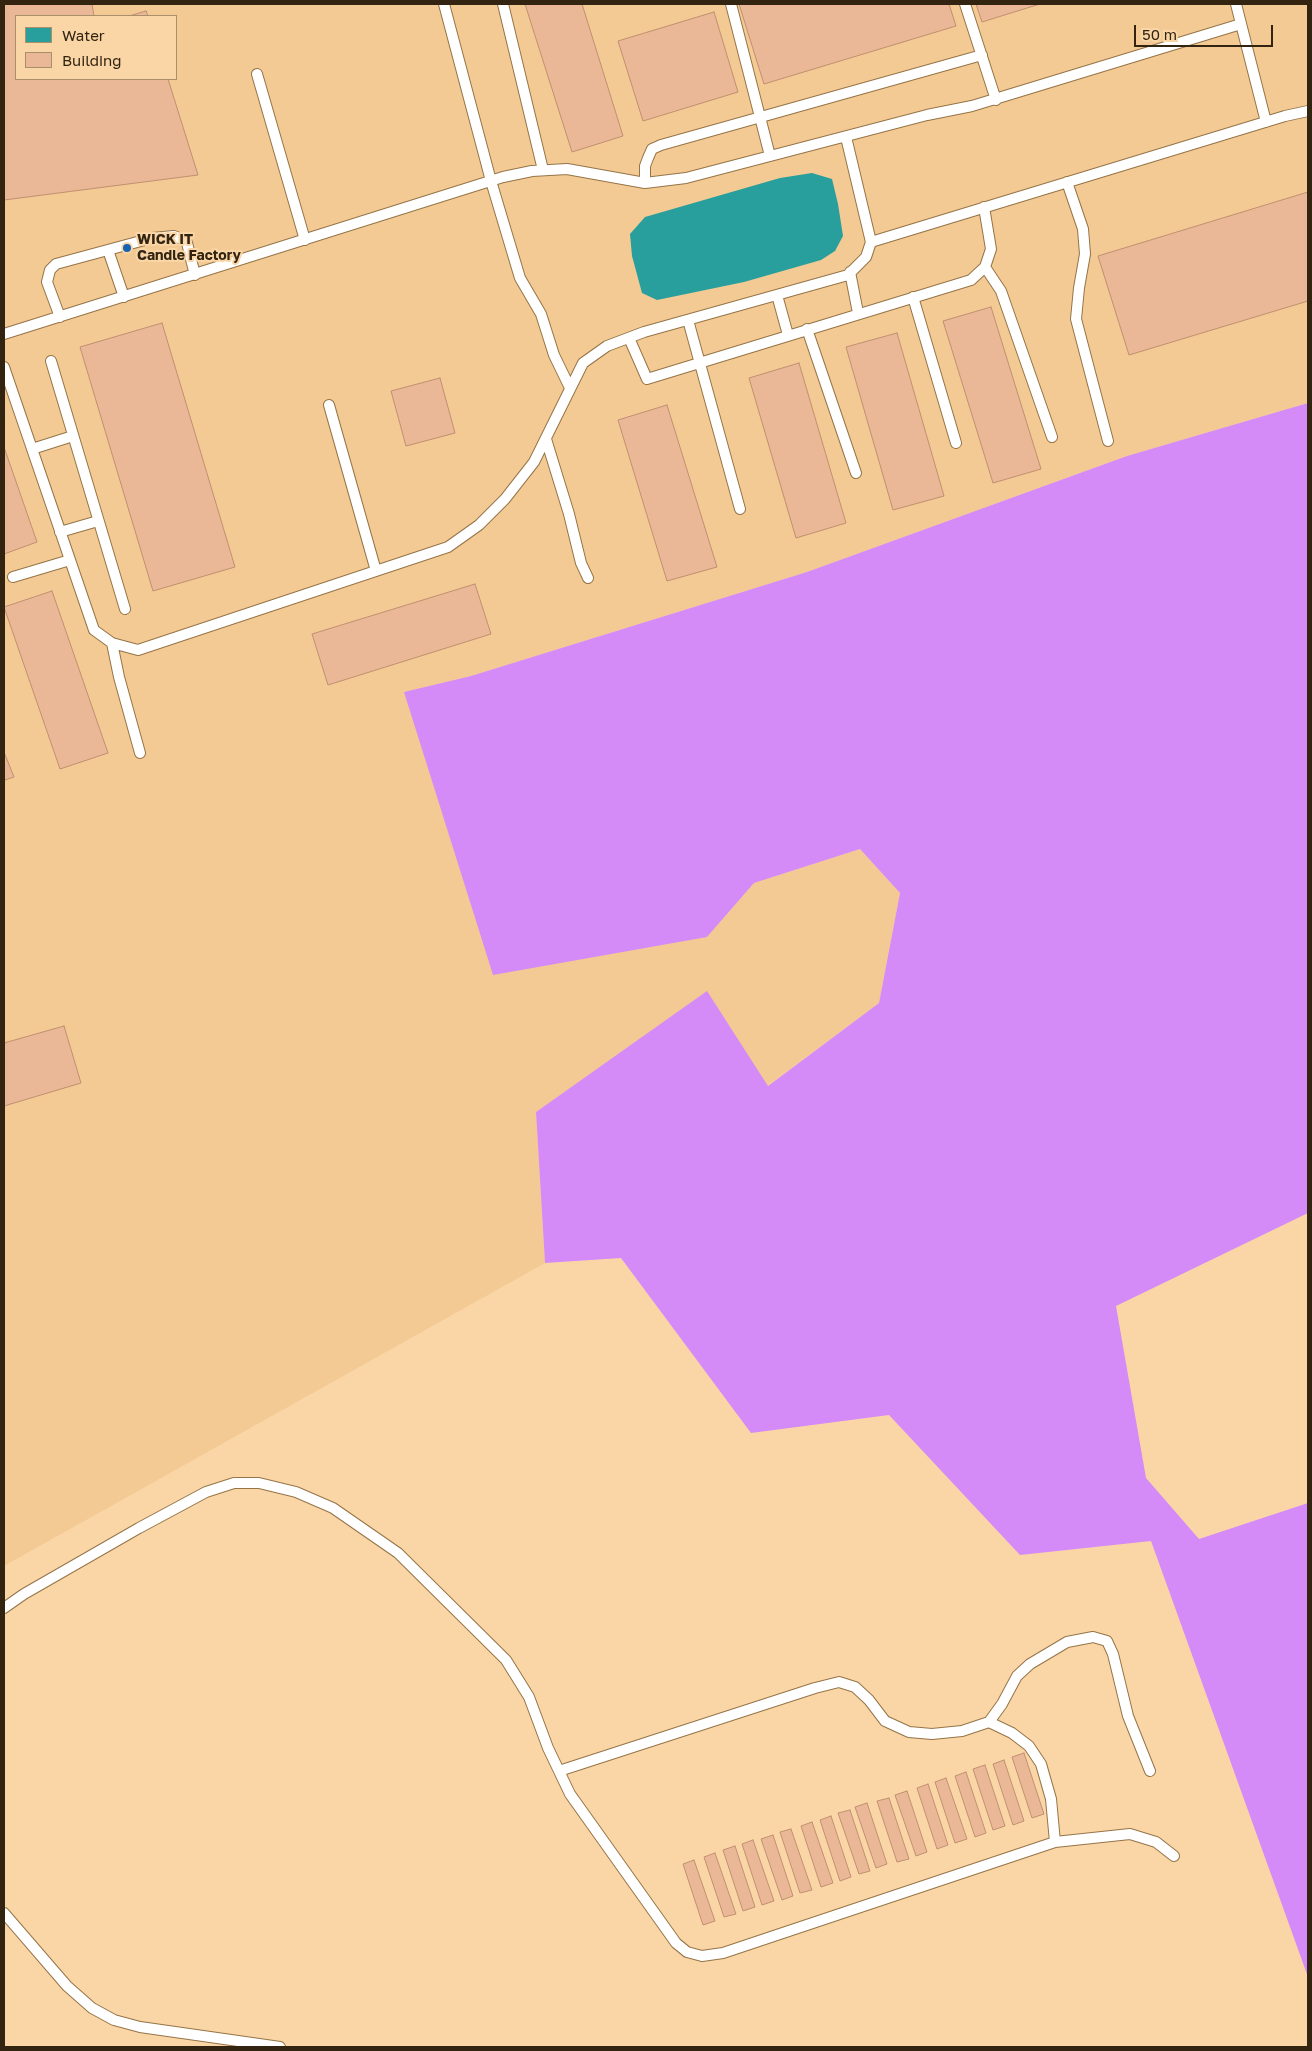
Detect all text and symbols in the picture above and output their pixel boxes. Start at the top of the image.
legend [15,15,178,80]
scale bar [1137,15,1276,47]
text: 50 m [1142,25,1177,43]
text: Water [62,26,105,44]
text: Building [62,51,122,69]
place label: WICK IT Candle Factory [137,232,241,264]
marker: WICK IT Candle Factory [121,242,133,254]

